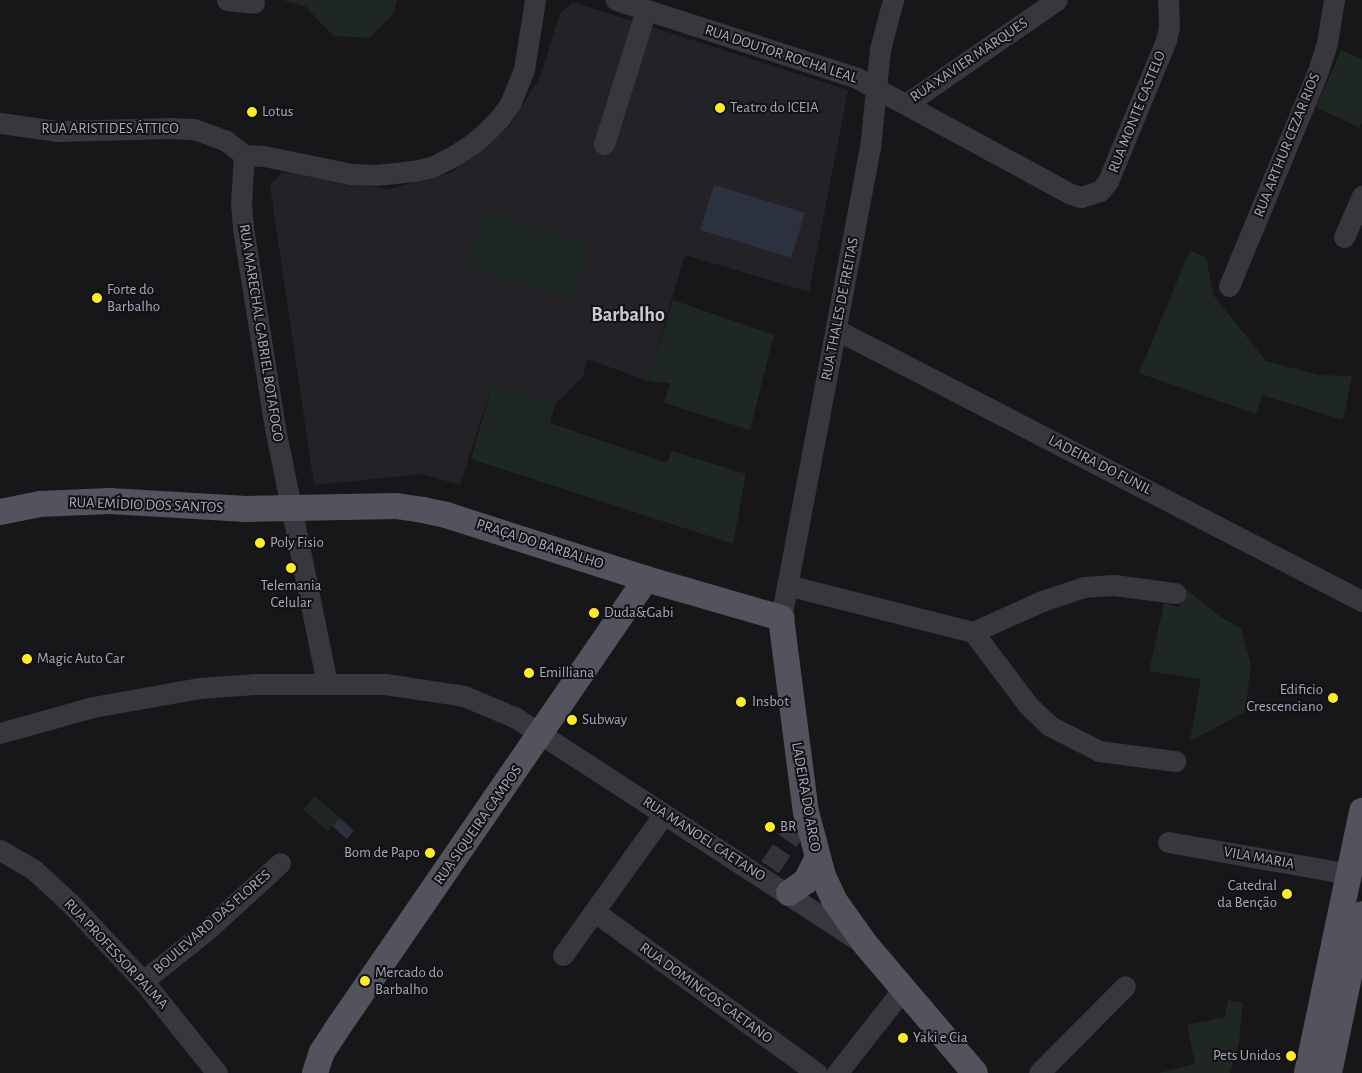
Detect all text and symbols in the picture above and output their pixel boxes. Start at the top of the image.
street label: RUA XAVIER MARQUES [907,14,1031,106]
street label: RUA DOUTOR ROCHA LEAL [702,21,860,87]
street label: RUA MONTE CASTELO [1104,48,1170,176]
street label: RUA ARTHUR CEZAR RIOS [1250,70,1324,220]
place label: Teatro do ICEIA [730,99,819,117]
marker: Teatro do ICEIA [714,102,726,114]
place label: Lotus [262,103,293,121]
marker: Lotus [246,106,258,118]
street label: RUA ARISTIDES ÁTTICO [41,120,179,138]
street label: RUA MARECHAL GABRIEL BOTAFOGO [235,223,287,443]
street label: RUA THALES DE FREITAS [817,236,863,382]
place label: Forte do Barbalho [107,280,160,315]
marker: Forte do Barbalho [91,292,103,304]
district label: Barbalho [591,303,665,327]
street label: LADEIRA DO FUNIL [1045,431,1155,499]
street label: RUA EMÍDIO DOS SANTOS [68,493,224,517]
street label: PRAÇA DO BARBALHO [474,515,606,573]
place label: Poly Fisio [270,534,324,552]
marker: Poly Fisio [254,537,266,549]
marker: Telemania Celular [285,562,297,574]
place label: Telemania Celular [261,576,321,611]
place label: Duda&Gabi [604,604,674,622]
marker: Duda&Gabi [588,607,600,619]
place label: Magic Auto Car [37,650,125,668]
marker: Magic Auto Car [21,653,33,665]
place label: Emilliana [539,664,594,682]
marker: Emilliana [523,667,535,679]
place label: Edificio Crescenciano [1246,680,1323,715]
marker: Edificio Crescenciano [1327,692,1339,704]
place label: Insbot [752,693,789,711]
marker: Insbot [734,695,748,709]
place label: Subway [582,711,627,729]
marker: Subway [566,714,578,726]
street label: LADEIRA DO ARCO [787,741,825,853]
street label: RUA SIQUEIRA CAMPOS [430,762,526,888]
street label: RUA MANOEL CAETANO [639,793,769,885]
place label: BR [780,818,796,836]
marker: BR [764,821,776,833]
street label: VILA MARIA [1222,843,1296,873]
place label: Bom de Papo [344,844,420,862]
marker: Bom de Papo [424,847,436,859]
street label: BOULEVARD DAS FLORES [150,866,274,978]
place label: Catedral da Benção [1217,876,1277,911]
marker: Catedral da Benção [1281,888,1293,900]
street label: RUA PROFESSOR PALMA [60,895,172,1013]
street label: RUA DOMINGOS CAETANO [636,939,776,1047]
place label: Mercado do Barbalho [375,963,444,998]
marker: Mercado do Barbalho [359,975,371,987]
place label: Yaki e Cia [913,1029,968,1047]
marker: Yaki e Cia [897,1032,909,1044]
place label: Pets Unidos [1213,1047,1281,1065]
marker: Pets Unidos [1285,1050,1297,1062]

